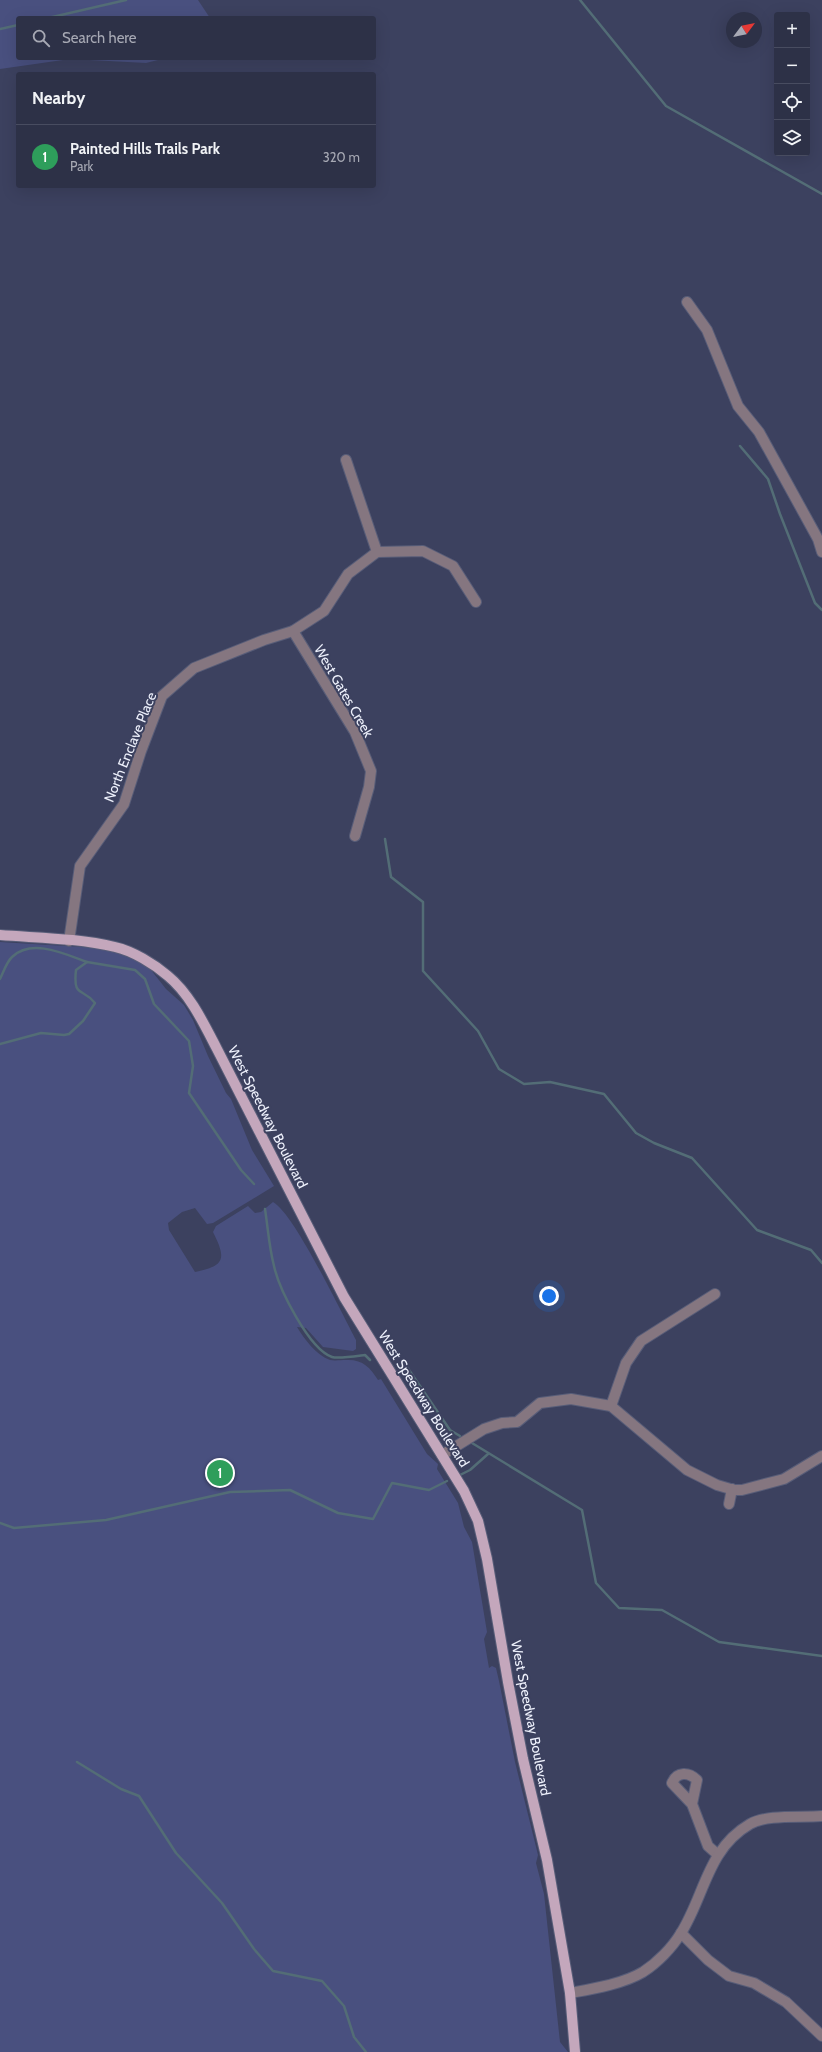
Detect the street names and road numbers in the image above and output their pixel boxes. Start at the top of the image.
street label: West Gates Creek [310,642,378,741]
street label: North Enclave Place [100,689,160,805]
street label: West Speedway Boulevard [224,1043,312,1191]
street label: West Speedway Boulevard [375,1327,473,1471]
street label: West Speedway Boulevard [507,1639,555,1797]

